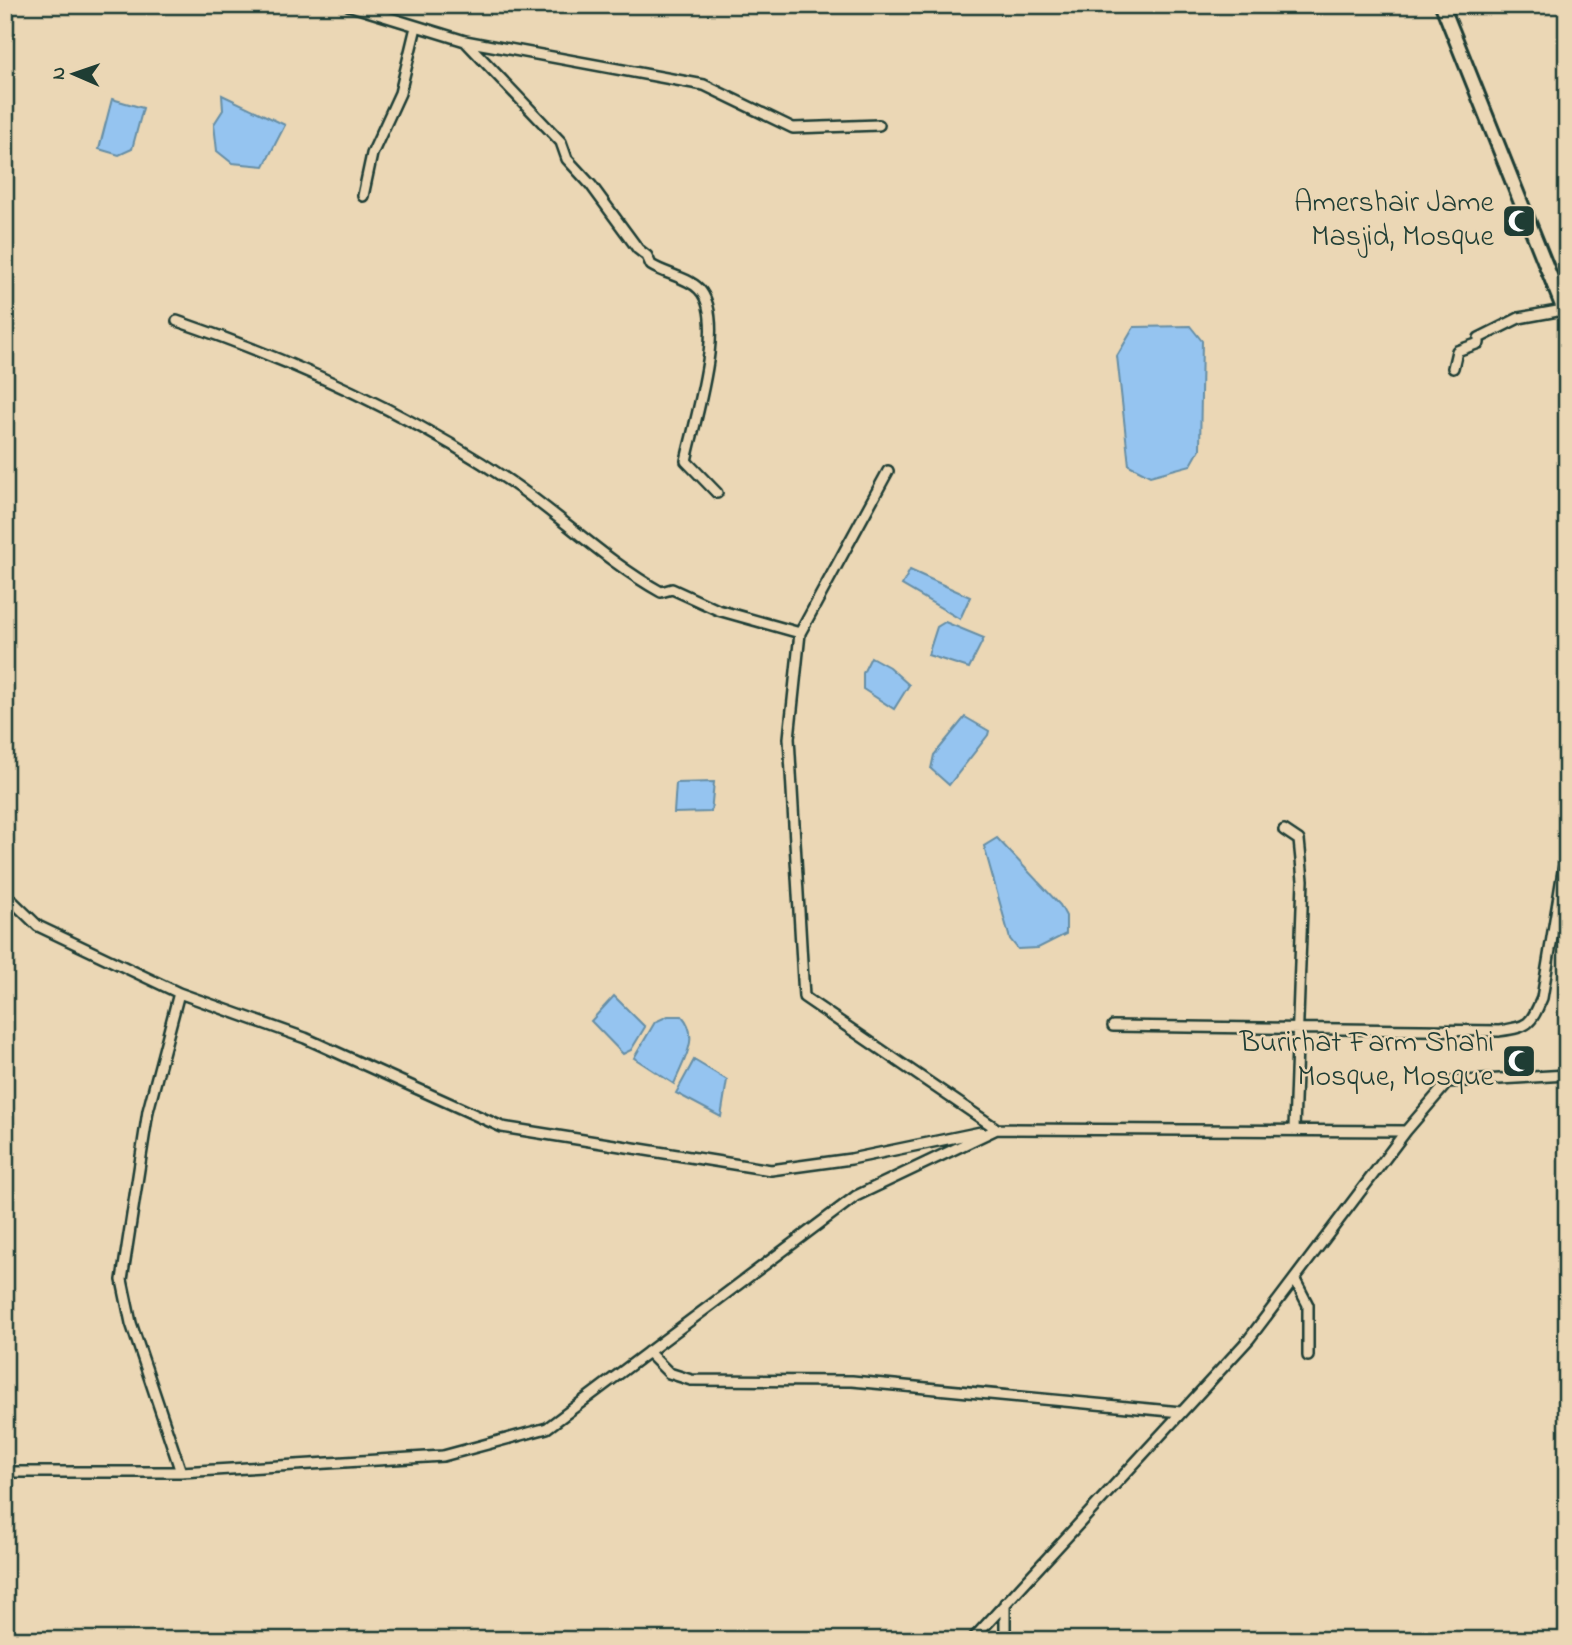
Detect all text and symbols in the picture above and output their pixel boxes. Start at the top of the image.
north arrow [38,38,108,108]
text: N [46,66,73,80]
place label: Amershair Jame Masjid, Mosque [1294,182,1495,260]
mosque icon: Amershair Jame Masjid, Mosque [1500,202,1538,240]
place label: Burirhat Farm Shahi Mosque, Mosque [1239,1022,1495,1100]
mosque icon: Burirhat Farm Shahi Mosque, Mosque [1500,1042,1538,1080]

